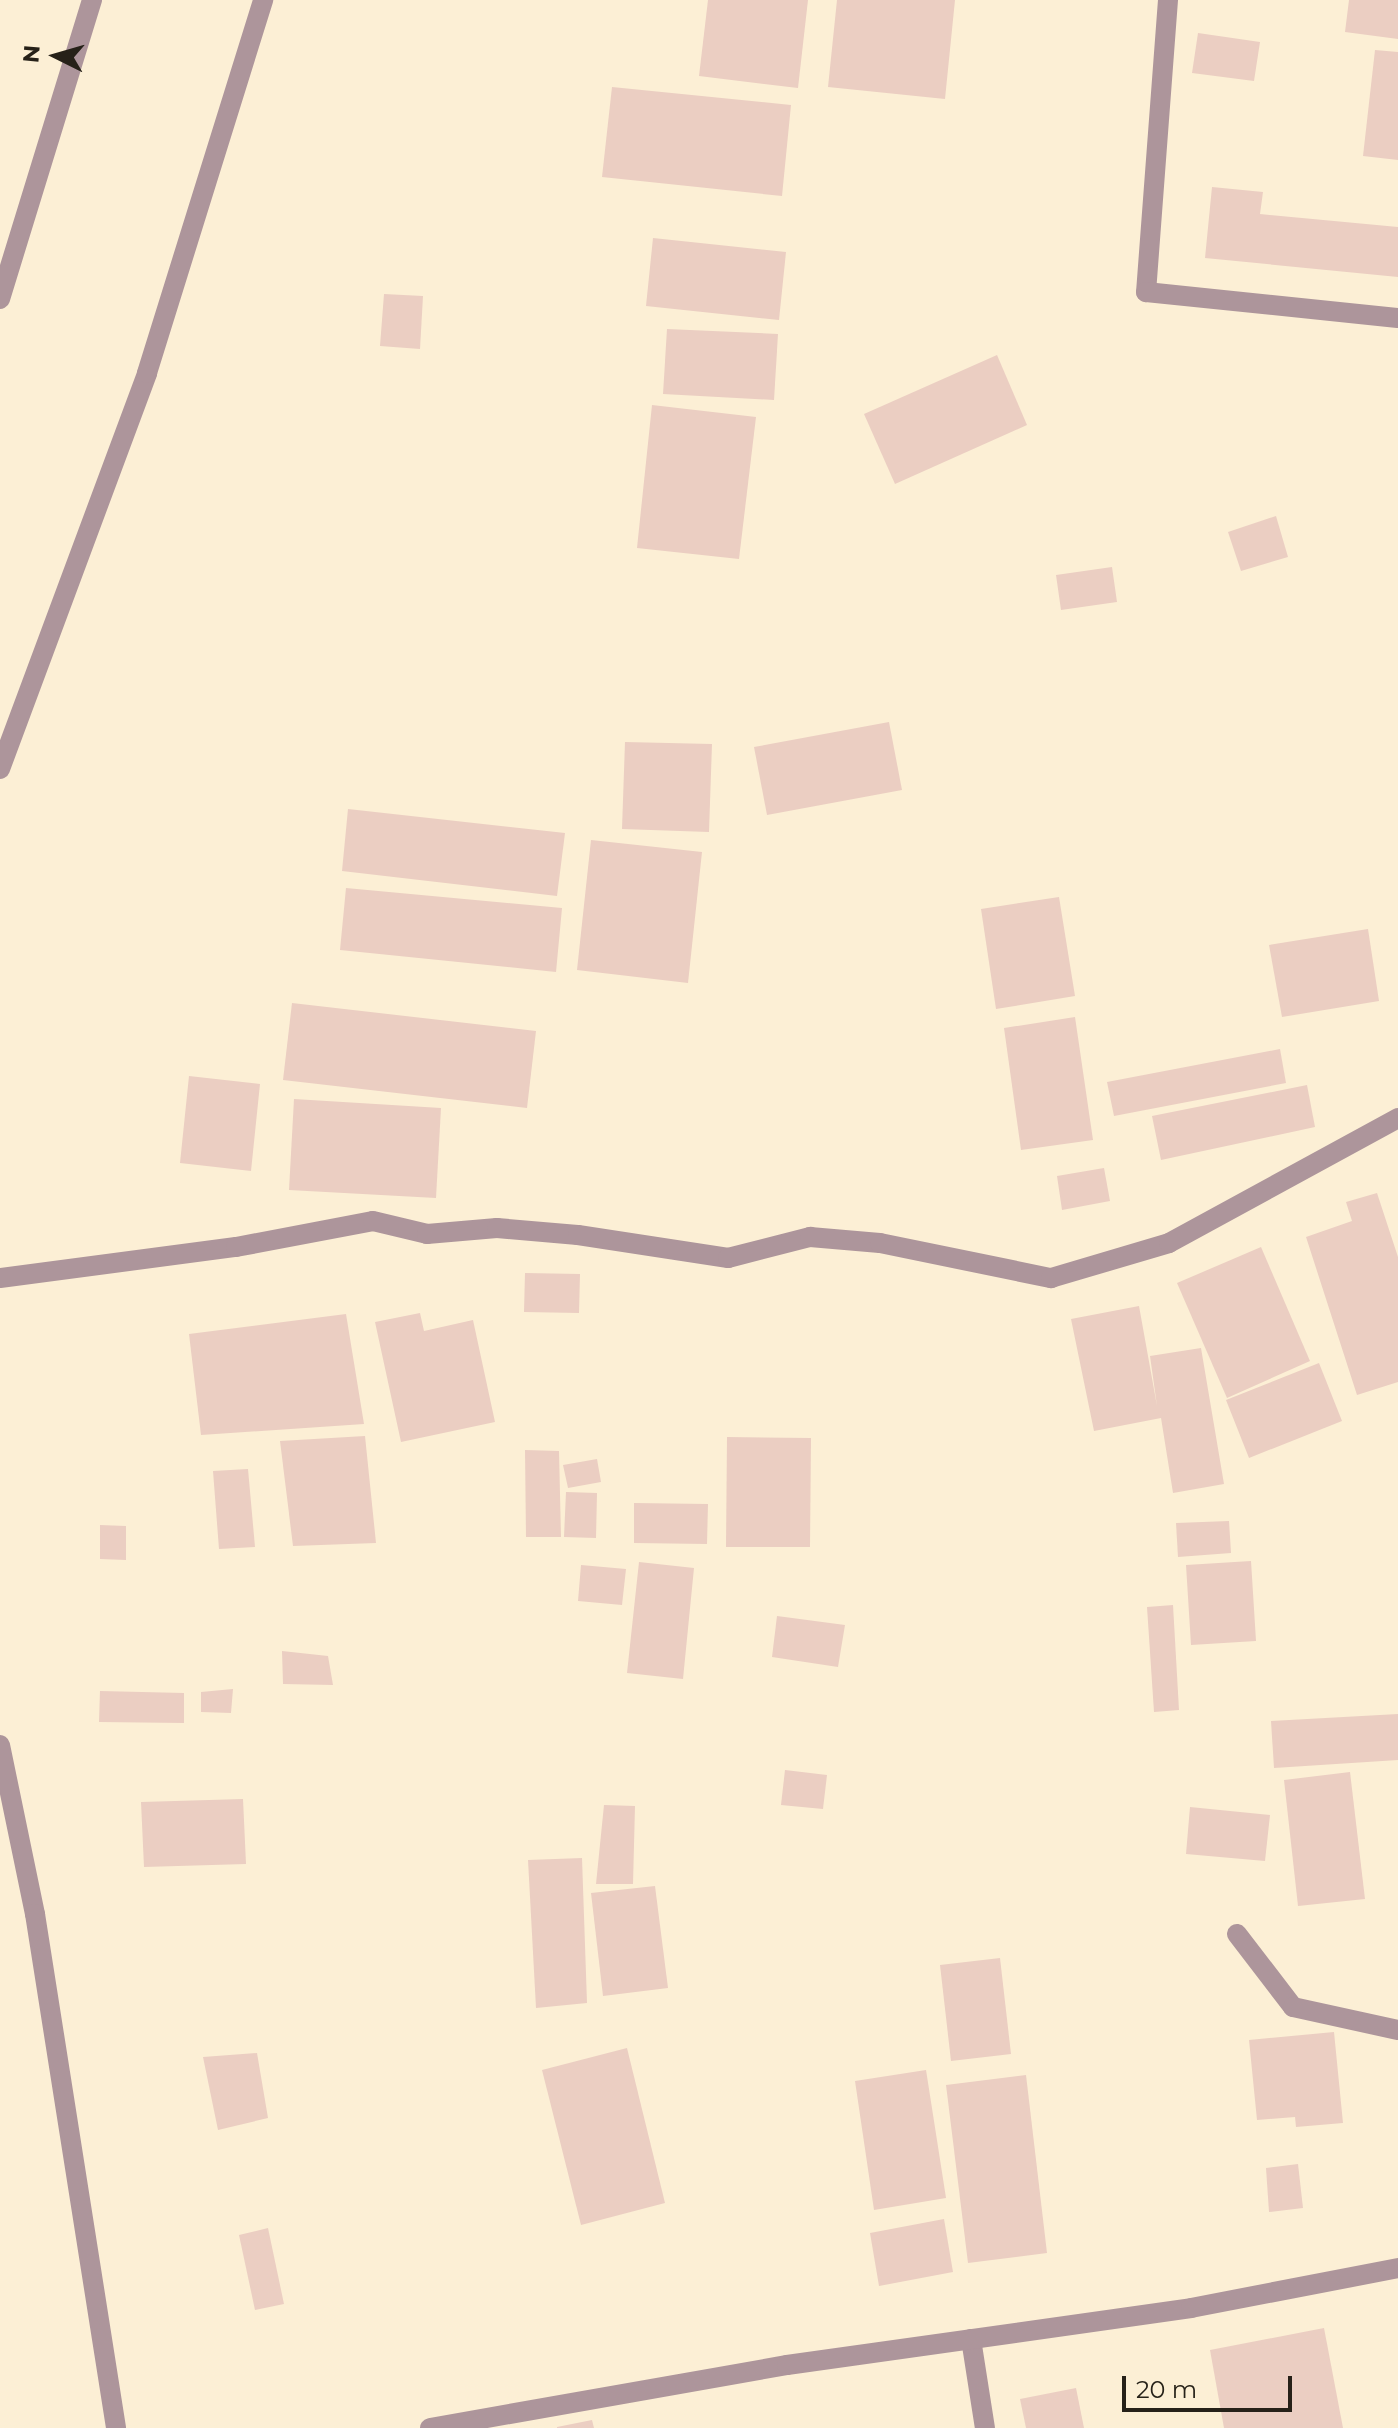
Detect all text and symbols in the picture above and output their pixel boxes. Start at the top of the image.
north arrow [16,16,96,96]
text: N [17,44,46,64]
scale bar [1126,2360,1296,2410]
text: 20 m [1136,2375,1197,2404]

